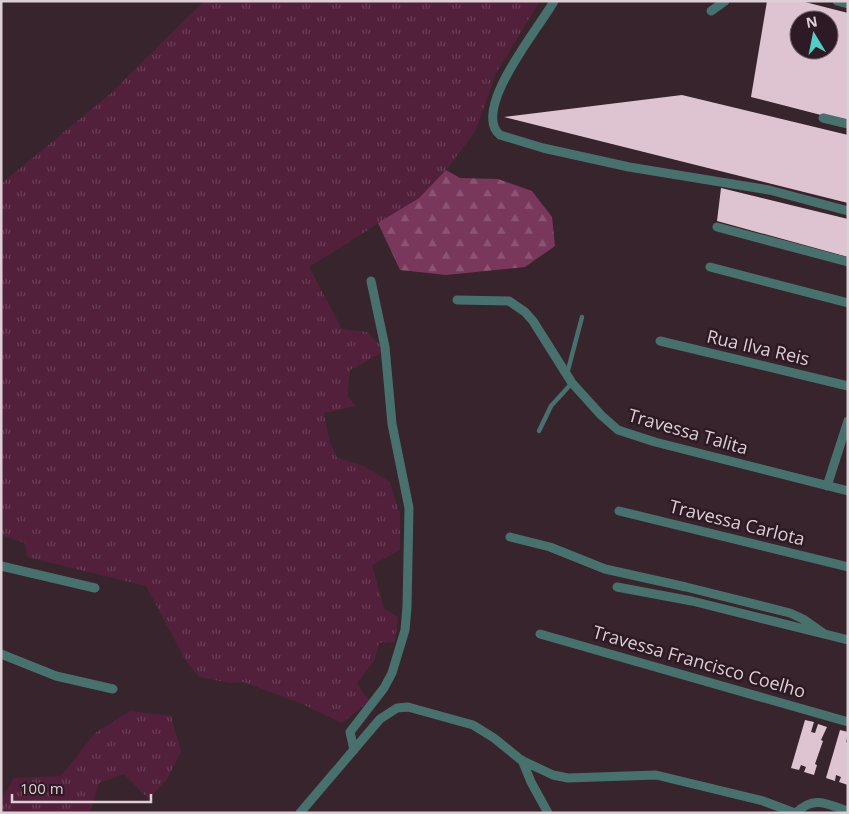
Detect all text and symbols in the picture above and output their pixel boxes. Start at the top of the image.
north arrow [789,10,839,60]
text: N [804,11,819,32]
street label: Rua Ilva Reis [705,324,812,370]
street label: Travessa Talita [626,402,751,460]
street label: Travessa Carlota [667,494,807,550]
street label: Travessa Francisco Coelho [590,619,809,703]
scale bar [12,772,151,804]
text: 100 m [20,778,64,798]

